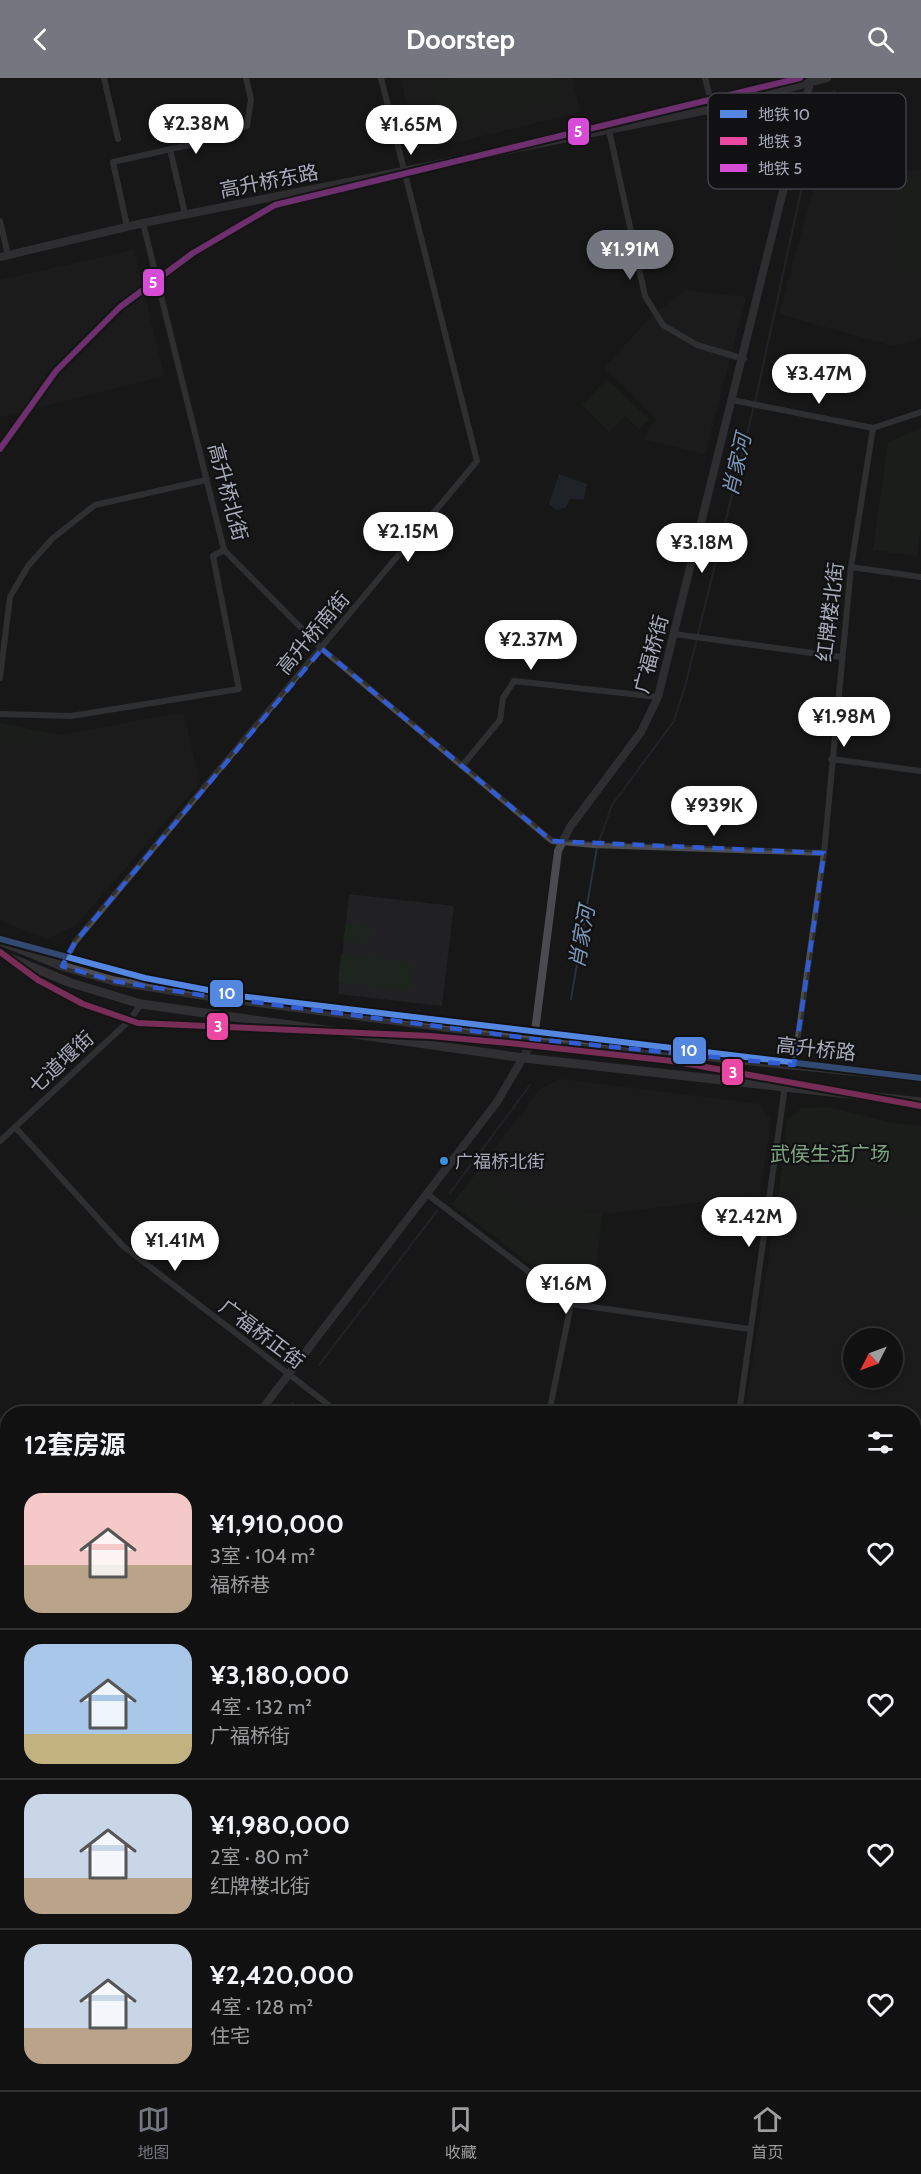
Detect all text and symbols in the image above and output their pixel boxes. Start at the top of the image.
icon: back [24,23,57,56]
text: Doorstep [406,23,515,56]
icon: search [864,23,897,56]
legend [708,93,906,189]
pin: ¥2.38M [147,104,245,155]
pin: ¥1.65M [362,105,460,156]
text: 地铁 10 [758,105,810,124]
text: ¥2.38M [163,111,229,135]
text: ¥1.65M [380,112,442,136]
line badge: 5 [567,117,590,146]
text: 5 [574,122,582,141]
text: 地铁 3 [758,132,802,151]
text: 地铁 5 [758,159,802,178]
street label: 高升桥东路 [218,160,320,202]
pin: ¥1.91M [581,230,679,281]
text: ¥1.91M [601,237,659,261]
line badge: 5 [142,268,165,297]
text: 5 [149,273,157,292]
pin: ¥3.47M [770,354,868,405]
text: ¥3.47M [786,361,852,385]
water label: 肖家河 [717,427,757,498]
street label: 高升桥北街 [203,441,253,543]
pin: ¥2.15M [359,512,457,563]
text: ¥2.15M [377,519,439,543]
pin: ¥3.18M [653,523,751,574]
text: ¥3.18M [670,530,734,554]
street label: 红牌楼北街 [812,561,848,663]
street label: 高升桥南街 [272,587,354,679]
street label: 广福桥街 [629,612,673,696]
pin: ¥2.37M [482,620,580,671]
text: ¥2.37M [499,627,563,651]
pin: ¥1.98M [795,697,893,748]
text: ¥1.98M [812,704,876,728]
pin: ¥939K [672,786,756,837]
text: ¥939K [685,793,743,817]
water label: 肖家河 [564,900,600,970]
line badge: 10 [209,979,244,1008]
text: 10 [218,984,236,1003]
line badge: 3 [206,1012,229,1041]
text: 3 [214,1017,222,1036]
street label: 七道堰街 [24,1026,98,1098]
street label: 高升桥路 [775,1033,857,1065]
line badge: 10 [672,1036,707,1065]
text: 10 [680,1041,698,1060]
line badge: 3 [721,1058,744,1086]
text: 3 [729,1063,737,1082]
park label: 武侯生活广场 [770,1142,890,1166]
place label: 广福桥北街 [455,1151,545,1173]
marker: 广福桥北街 [438,1155,450,1167]
pin: ¥2.42M [700,1197,798,1248]
text: ¥2.42M [716,1204,782,1228]
pin: ¥1.41M [126,1221,224,1272]
text: ¥1.41M [145,1228,205,1252]
pin: ¥1.6M [524,1264,608,1315]
text: ¥1.6M [540,1271,592,1295]
street label: 广福桥正街 [215,1294,309,1374]
north arrow [843,1328,903,1388]
map controls [843,1328,903,1388]
icon: filters [864,1426,897,1459]
text: 12套房源 [24,1429,125,1461]
text: ¥1,910,000 [210,1508,344,1540]
icon: home [72,1517,144,1589]
icon: heart [864,1537,897,1570]
text: 3室 · 104 m² [210,1544,315,1568]
text: 福桥巷 [210,1573,270,1597]
text: ¥3,180,000 [210,1659,350,1691]
icon: home [72,1668,144,1740]
icon: heart [864,1688,897,1721]
text: 4室 · 132 m² [210,1695,312,1719]
text: 广福桥街 [210,1724,290,1748]
text: ¥1,980,000 [210,1809,350,1841]
icon: home [72,1818,144,1890]
icon: heart [864,1838,897,1871]
text: 2室 · 80 m² [210,1845,309,1869]
text: 红牌楼北街 [210,1874,310,1898]
text: ¥2,420,000 [210,1959,354,1991]
icon: home [72,1968,144,2040]
icon: heart [864,1988,897,2021]
text: 4室 · 128 m² [210,1995,313,2019]
text: 住宅 [210,2024,250,2048]
tab: 地图 [137,2103,170,2163]
tab: 收藏 [444,2103,477,2163]
tab: 首页 [751,2103,784,2163]

